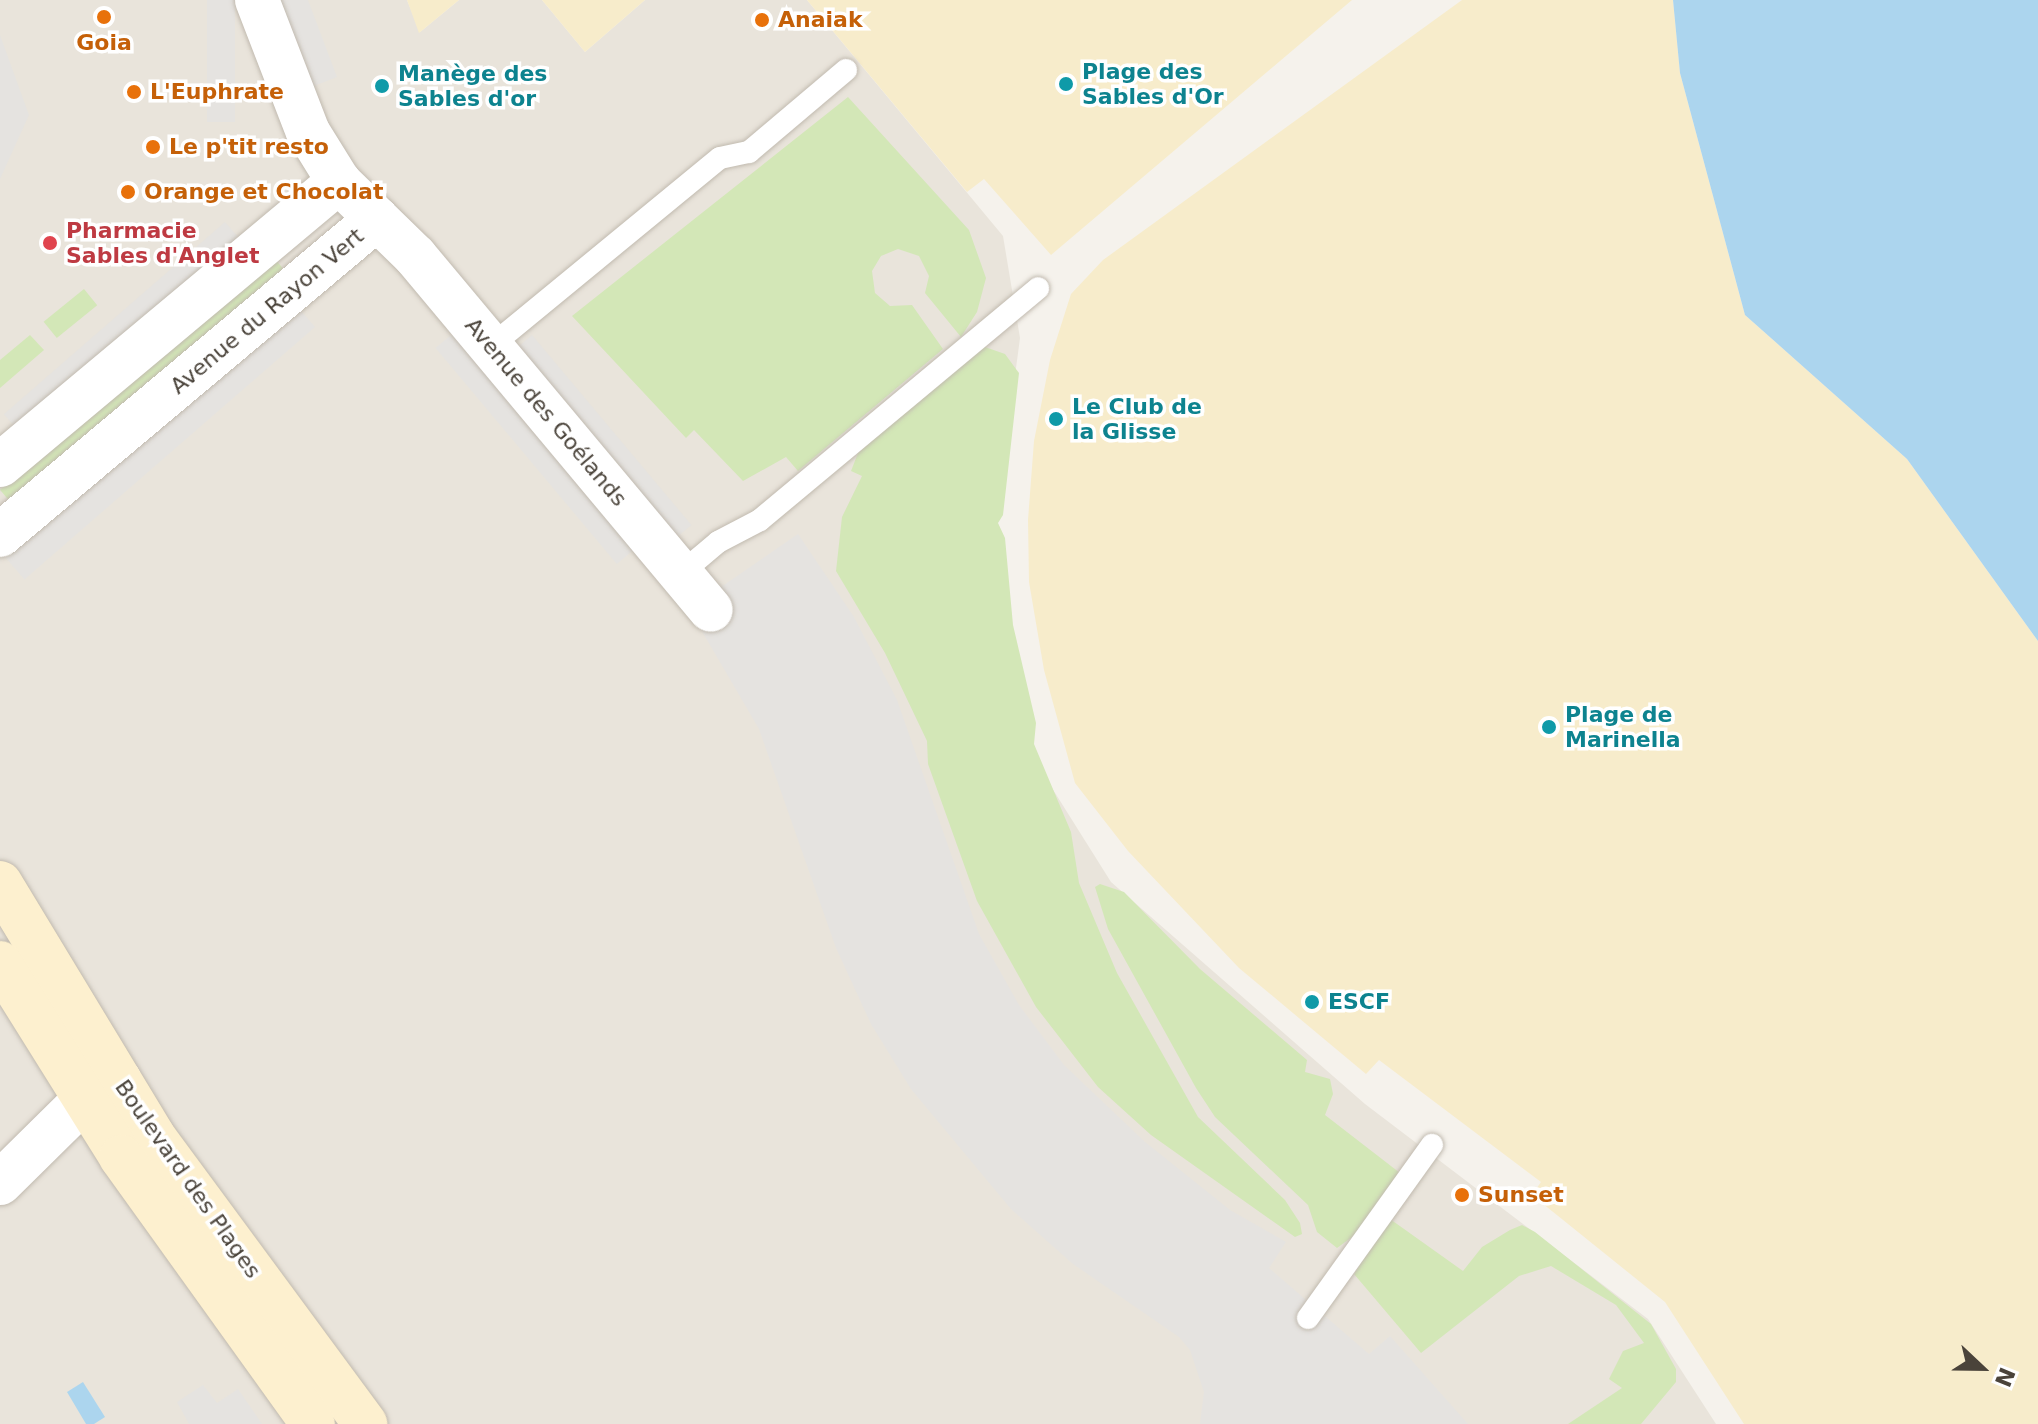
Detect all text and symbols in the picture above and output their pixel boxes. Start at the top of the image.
place label: Anaiak [778,7,863,33]
marker: Goia [95,8,113,26]
marker: Anaiak [753,11,771,29]
place label: Goia [76,30,132,56]
place label: Plage des Sables d'Or [1082,58,1224,110]
place label: Manège des Sables d'or [398,60,547,112]
marker: Plage des Sables d'Or [1057,75,1075,93]
marker: Manège des Sables d'or [373,77,391,95]
place label: L'Euphrate [150,79,284,105]
marker: L'Euphrate [125,83,143,101]
place label: Le p'tit resto [169,134,329,160]
marker: Le p'tit resto [144,138,162,156]
place label: Orange et Chocolat [144,179,383,205]
marker: Orange et Chocolat [119,183,137,201]
place label: Pharmacie Sables d'Anglet [66,217,260,268]
street label: Avenue du Rayon Vert [165,223,369,399]
marker: Pharmacie Sables d'Anglet [41,234,59,252]
street label: Avenue des Goélands [459,312,633,512]
place label: Le Club de la Glisse [1072,393,1202,444]
marker: Le Club de la Glisse [1047,410,1065,428]
place label: Plage de Marinella [1565,701,1681,752]
marker: Plage de Marinella [1540,718,1558,736]
place label: ESCF [1328,989,1390,1015]
marker: ESCF [1303,993,1321,1011]
street label: Boulevard des Plages [109,1075,267,1283]
place label: Sunset [1478,1182,1564,1208]
marker: Sunset [1453,1186,1471,1204]
north arrow [1942,1328,2022,1408]
text: N [1990,1364,2020,1390]

